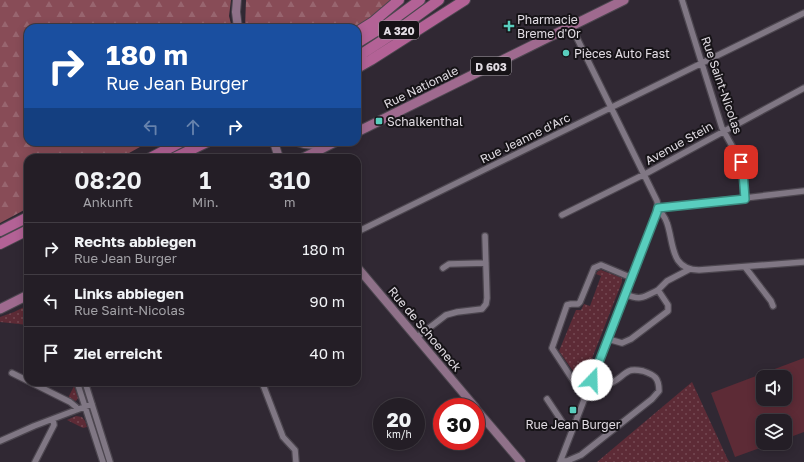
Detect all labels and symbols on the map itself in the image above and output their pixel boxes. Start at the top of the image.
place label: Pharmacie Breme d'Or [517,12,581,41]
road number: A 320 [379,21,419,39]
marker: Pharmacie Breme d'Or [504,21,514,31]
street label: Rue Saint-Nicolas [698,34,746,136]
place label: Pièces Auto Fast [574,46,670,61]
marker: Pièces Auto Fast [561,48,571,58]
road number: D 603 [471,57,511,75]
street label: Rue Nationale [381,62,461,111]
street label: Rue Jeanne d'Arc [477,109,573,166]
place label: Schalkenthal [387,114,463,129]
marker: Schalkenthal [374,116,384,126]
street label: Avenue Stein [642,118,716,168]
pin [724,145,758,179]
street label: Rue de Schoeneck [385,284,465,375]
position arrow [571,359,613,401]
speed limit sign: 30 [433,398,485,450]
marker: Rue Jean Burger [568,405,578,415]
place label: Rue Jean Burger [526,417,621,432]

